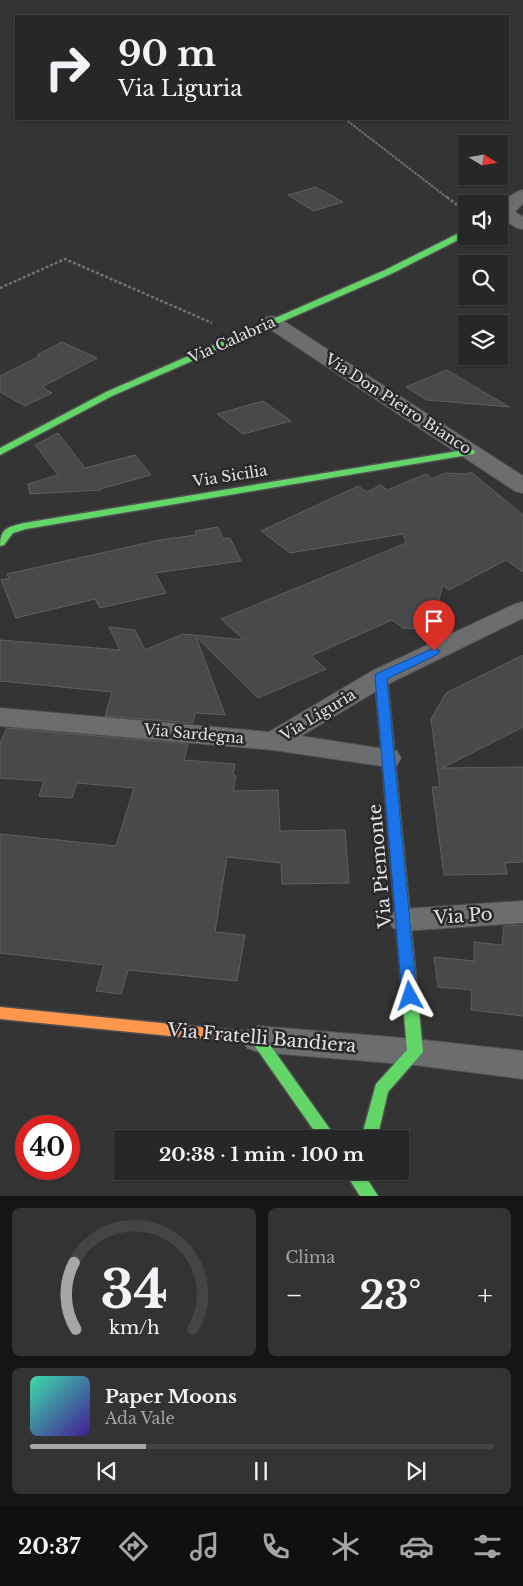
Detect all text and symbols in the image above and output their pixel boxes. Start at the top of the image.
text: 90 m [118,32,216,75]
icon: right [35,35,100,100]
text: Via Liguria [118,75,242,102]
north arrow [458,135,508,185]
map controls [458,135,508,365]
button: sound [458,195,508,245]
button: search [458,255,508,305]
street label: Via Calabria [184,312,279,368]
button: layers [458,315,508,365]
street label: Via Don Pietro Bianco [321,349,475,458]
street label: Via Sicilia [190,460,269,491]
pin [413,600,455,651]
icon: arrive [420,607,448,635]
street label: Via Liguria [276,684,360,745]
street label: Via Sardegna [142,720,246,747]
street label: Via Piemonte [364,803,396,930]
street label: Via Po [432,903,493,929]
position arrow [383,969,435,1021]
street label: Via Fratelli Bandiera [166,1019,357,1057]
speed limit sign: 40 [15,1115,80,1180]
text: 20:38 · 1 min · 100 m [159,1143,364,1166]
text: Clima [286,1247,335,1267]
text: 34 [100,1258,168,1322]
text: 23° [360,1272,421,1319]
text: − [286,1278,303,1313]
text: + [478,1278,493,1313]
text: km/h [108,1317,159,1339]
text: Paper Moons [105,1385,237,1408]
text: Ada Vale [105,1408,175,1428]
icon: previous [93,1457,121,1485]
icon: pause [247,1457,275,1485]
icon: next [402,1457,430,1485]
icon: directions [116,1529,151,1564]
icon: music [187,1529,222,1564]
icon: phone [258,1529,293,1564]
icon: climate [328,1529,363,1564]
icon: car [399,1529,434,1564]
icon: filters [470,1529,505,1564]
text: 20:37 [18,1533,80,1560]

